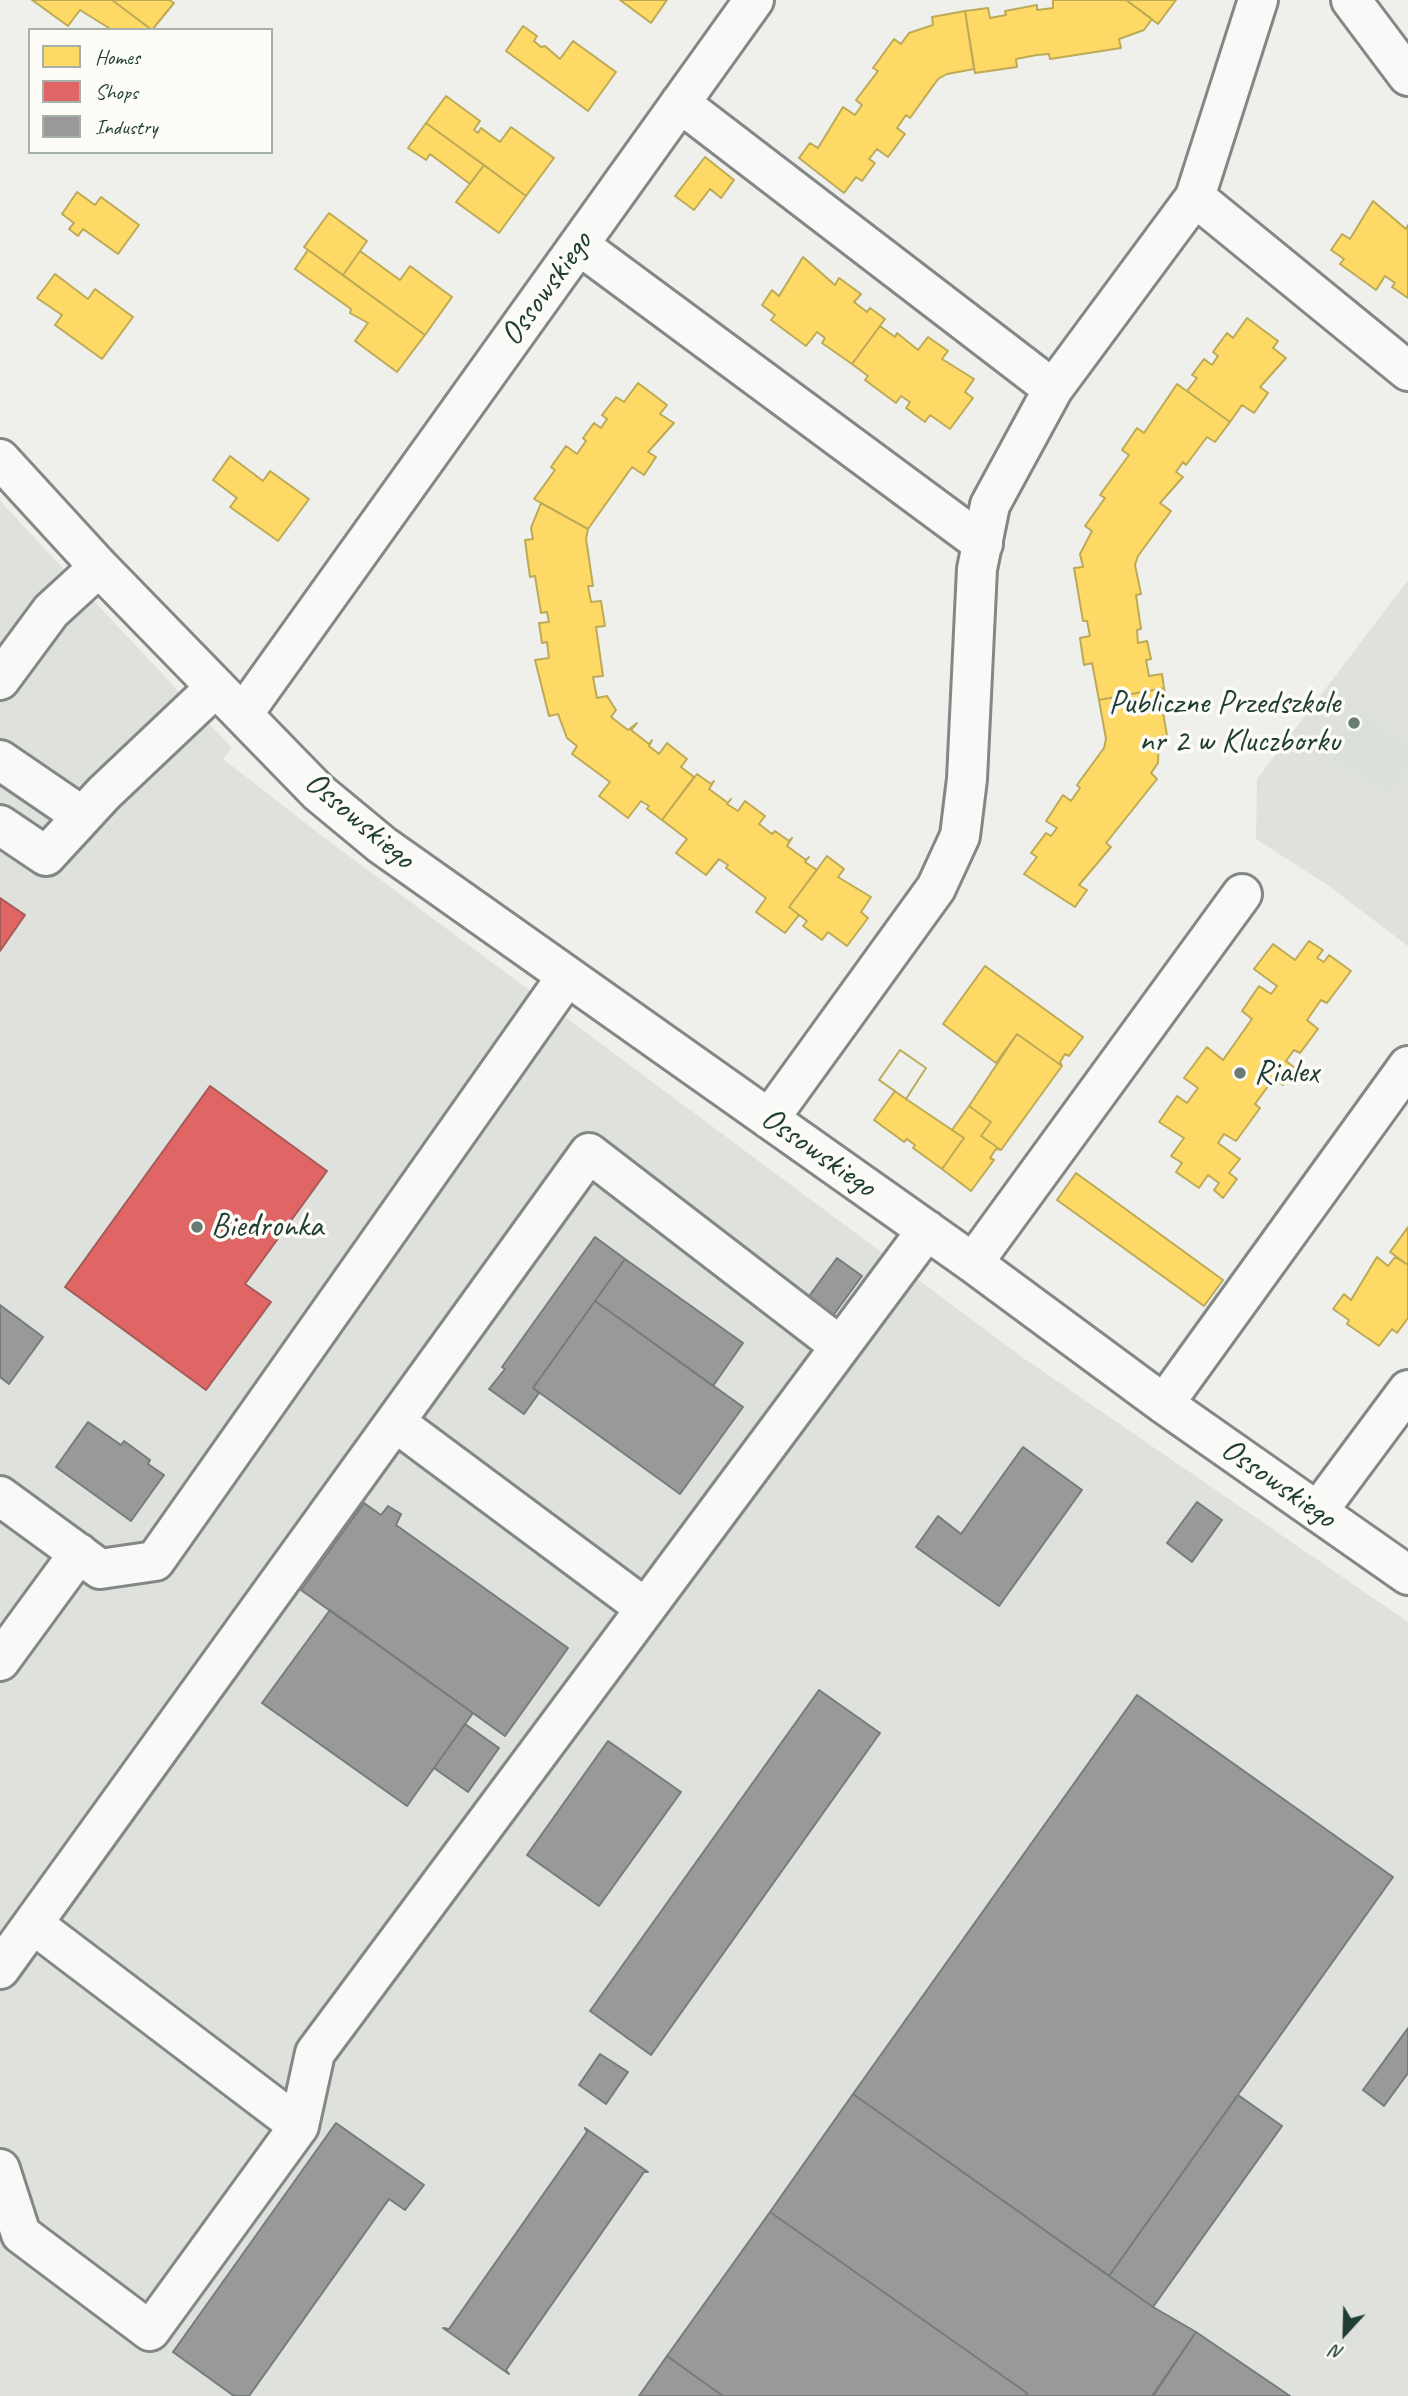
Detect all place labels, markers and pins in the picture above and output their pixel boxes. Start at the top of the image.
place label: Publiczne Przedszkole nr 2 w Kluczborku [1109,684,1340,762]
marker: Publiczne Przedszkole nr 2 w Kluczborku [1346,715,1362,731]
place label: Rialex [1254,1053,1319,1093]
marker: Rialex [1232,1065,1248,1081]
place label: Biedronka [211,1207,323,1247]
marker: Biedronka [189,1219,205,1235]

